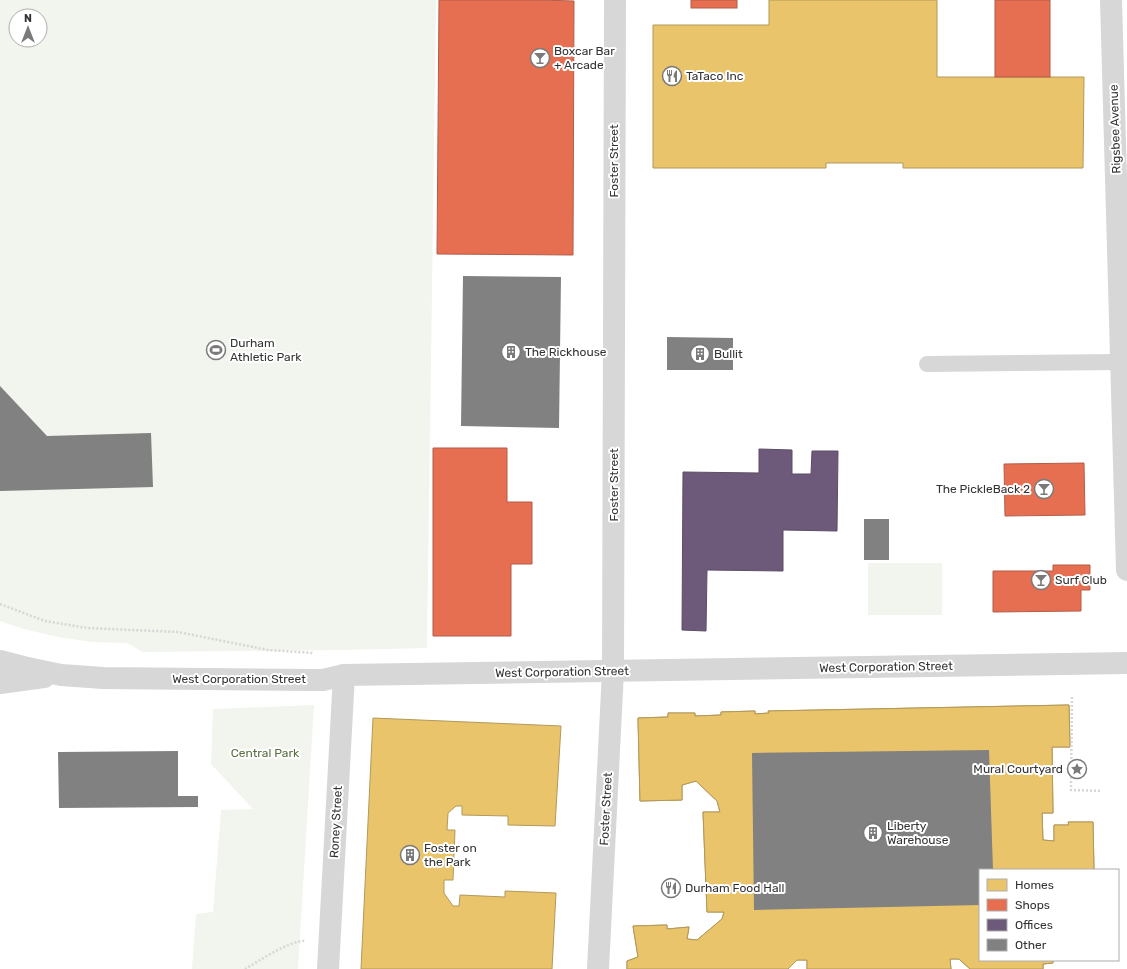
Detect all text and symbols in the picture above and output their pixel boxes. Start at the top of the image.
north arrow [8,8,48,48]
text: N [24,12,32,25]
place label: Boxcar Bar + Arcade [554,44,615,72]
bar icon: Boxcar Bar + Arcade [529,47,551,69]
restaurant icon: TaTaco Inc [661,65,683,87]
place label: TaTaco Inc [686,69,744,83]
street label: Rigsbee Avenue [1106,84,1124,174]
street label: Foster Street [607,124,621,198]
place label: Durham Athletic Park [230,336,302,364]
sports icon: Durham Athletic Park [205,339,227,361]
building icon: The Rickhouse [500,341,522,363]
building icon: Bullit [689,343,711,365]
place label: The Rickhouse [525,345,607,359]
place label: Bullit [714,347,743,361]
street label: Foster Street [607,448,621,522]
bar icon: The PickleBack 2 [1033,478,1055,500]
place label: The PickleBack 2 [936,482,1030,496]
bar icon: Surf Club [1030,569,1052,591]
place label: Surf Club [1055,573,1107,587]
street label: West Corporation Street [819,659,953,675]
street label: West Corporation Street [495,664,629,680]
street label: West Corporation Street [172,672,306,686]
park label: Central Park [231,746,300,760]
place icon: Mural Courtyard [1066,758,1088,780]
place label: Mural Courtyard [973,762,1063,776]
street label: Foster Street [597,772,615,846]
street label: Roney Street [327,785,345,859]
place label: Liberty Warehouse [887,819,949,847]
building icon: Liberty Warehouse [862,822,884,844]
place label: Foster on the Park [424,841,477,869]
building icon: Foster on the Park [399,844,421,866]
legend [979,869,1119,961]
restaurant icon: Durham Food Hall [660,877,682,899]
text: Homes [1015,878,1054,892]
place label: Durham Food Hall [685,881,784,895]
text: Shops [1015,898,1050,912]
text: Offices [1015,918,1053,932]
text: Other [1015,938,1047,952]

